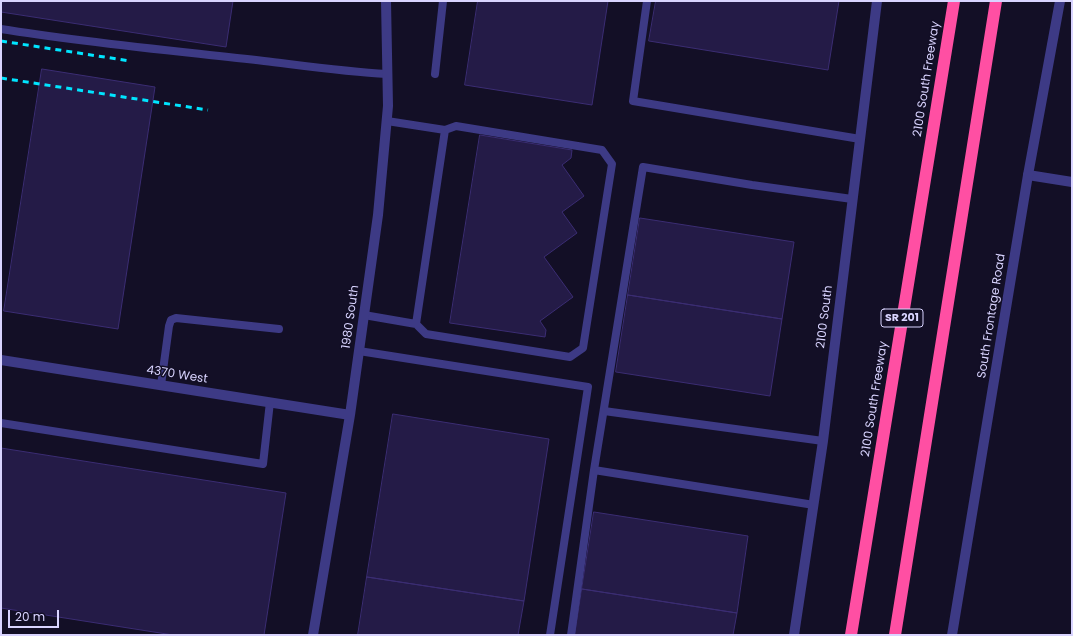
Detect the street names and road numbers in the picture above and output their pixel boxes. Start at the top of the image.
street label: 2100 South Freeway [911,20,943,138]
street label: South Frontage Road [975,253,1009,379]
street label: 1980 South [339,284,363,350]
street label: 2100 South [814,285,836,349]
road number: SR 201 [881,309,923,327]
street label: 2100 South Freeway [859,340,891,458]
street label: 4370 West [145,363,209,387]

